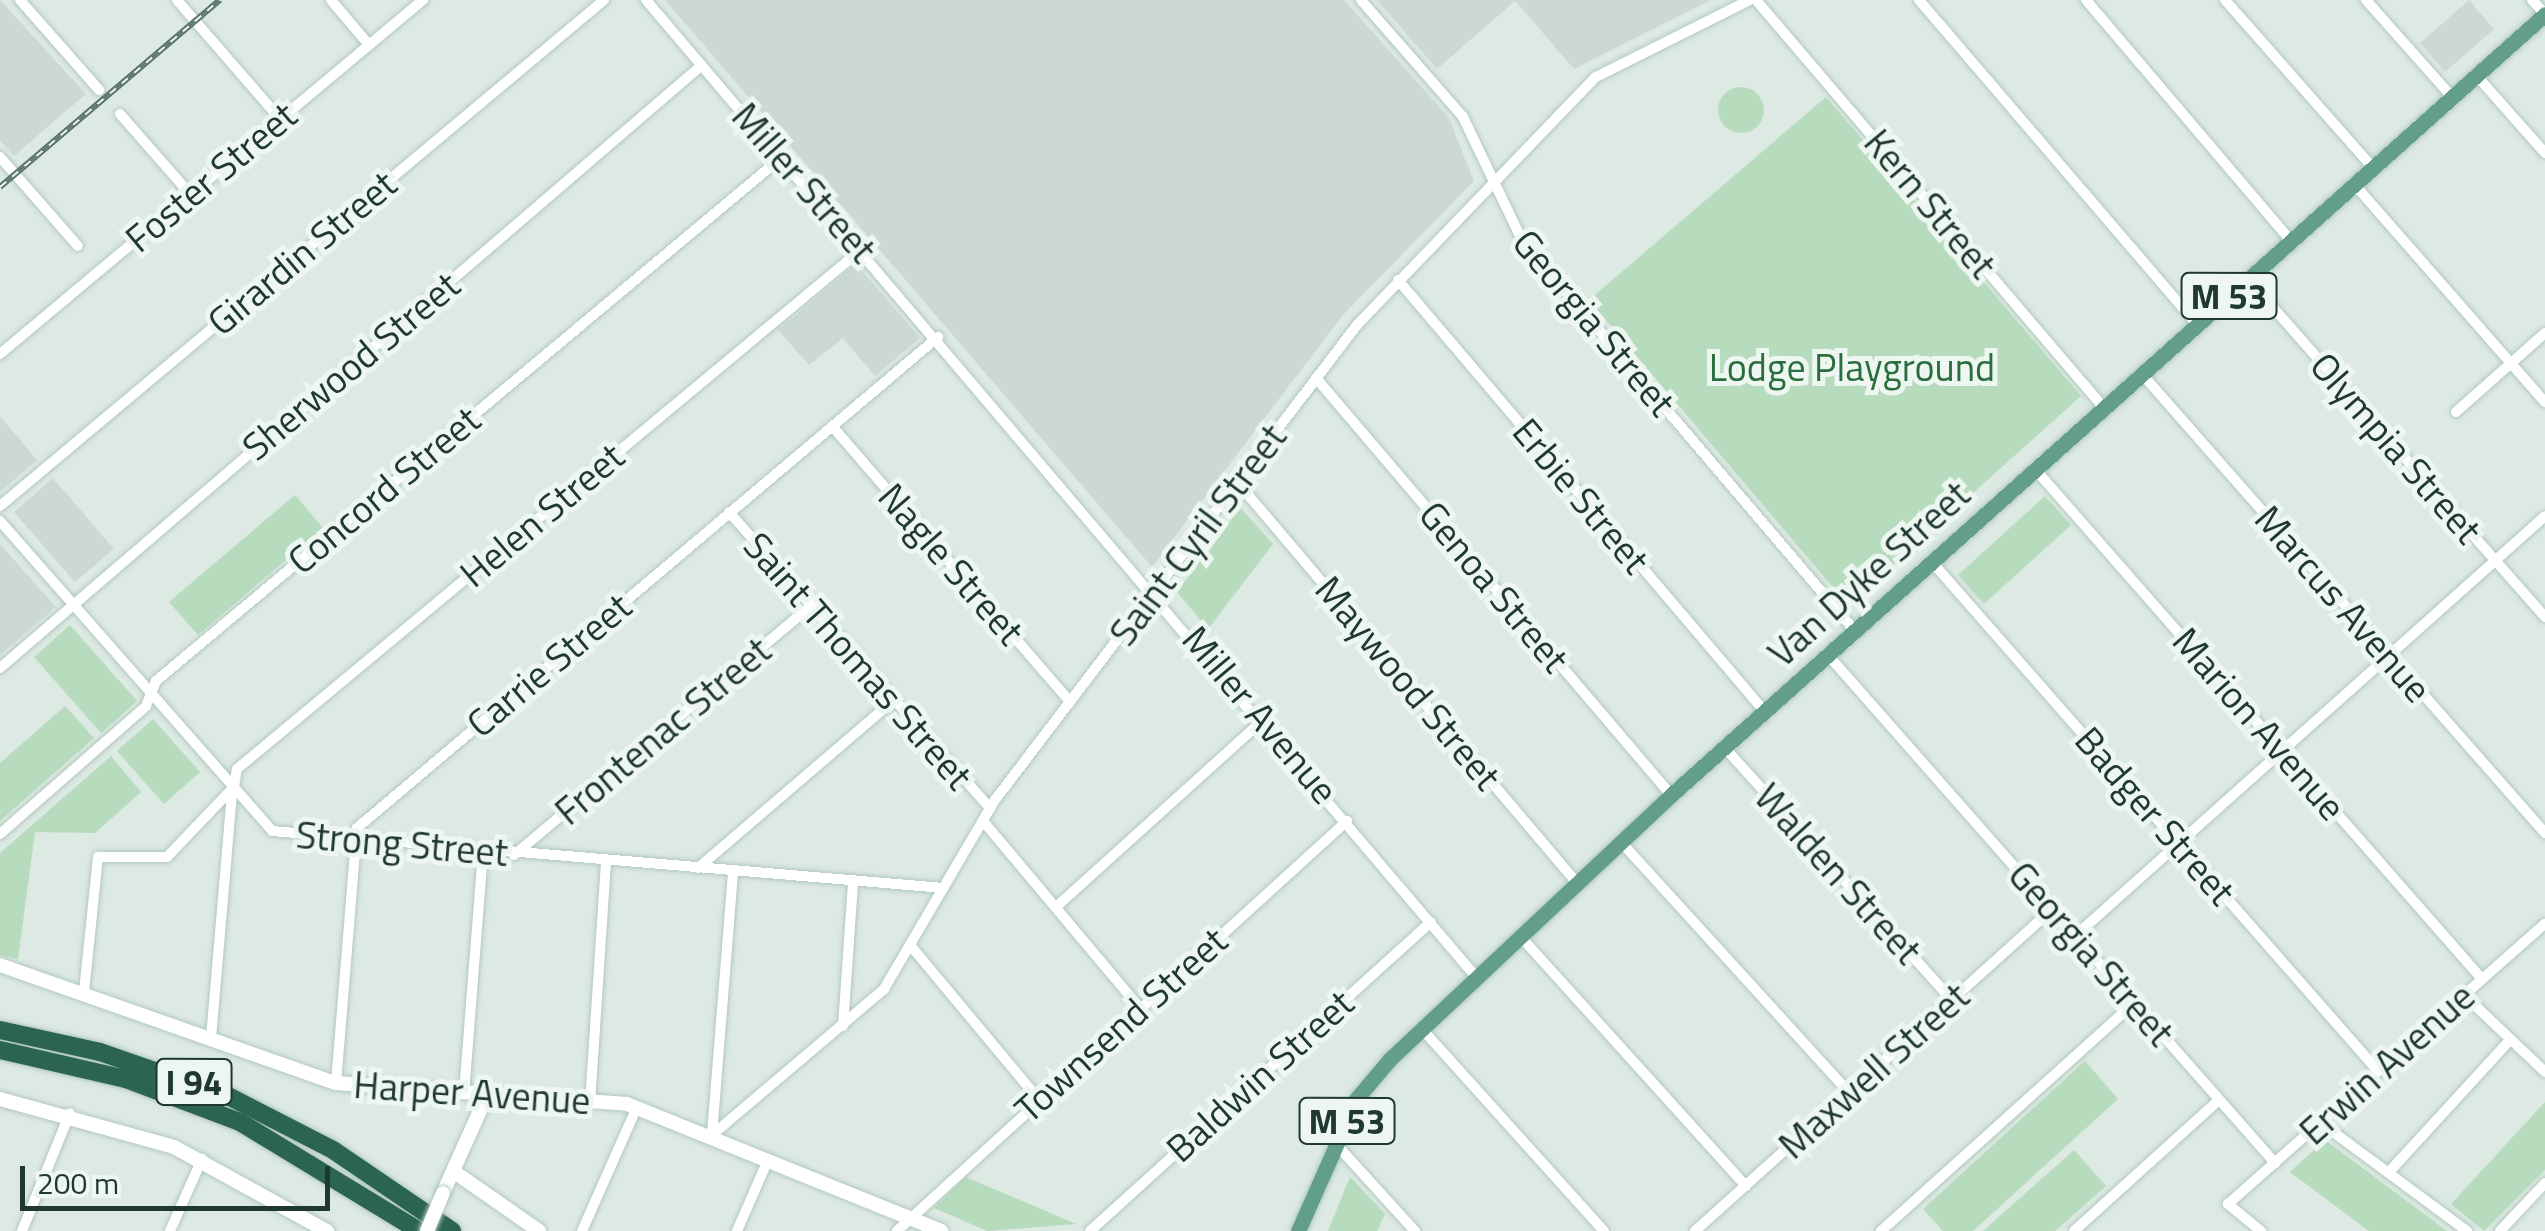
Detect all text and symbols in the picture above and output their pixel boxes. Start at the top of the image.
street label: Foster Street [116,92,306,262]
street label: Miller Street [722,94,886,272]
street label: Kern Street [1855,120,2005,288]
street label: Girardin Street [199,161,405,345]
street label: Georgia Street [1503,221,1685,425]
street label: Sherwood Street [233,262,469,470]
road number: M 53 [2179,266,2279,326]
street label: Olympia Street [2301,343,2491,553]
park label: Lodge Playground [1709,345,1995,391]
street label: Concord Street [279,397,489,583]
street label: Erbie Street [1503,409,1659,583]
street label: Saint Cyril Street [1100,415,1296,655]
street label: Helen Street [451,433,633,597]
street label: Van Dyke Street [1759,472,1979,676]
street label: Nagle Street [869,474,1033,654]
street label: Genoa Street [1410,493,1578,681]
street label: Marcus Avenue [2245,496,2441,712]
street label: Saint Thomas Street [734,523,982,799]
street label: Maywood Street [1306,567,1510,799]
street label: Carrie Street [458,583,640,747]
street label: Miller Avenue [1173,617,1347,813]
street label: Marion Avenue [2163,618,2355,830]
street label: Frontenac Street [546,628,780,834]
street label: Badger Street [2065,718,2245,914]
street label: Walden Street [1745,774,1931,974]
street label: Strong Street [294,812,510,876]
street label: Georgia Street [1999,853,2183,1055]
street label: Townsend Street [1006,918,1236,1132]
street label: Maxwell Street [1770,974,1978,1168]
street label: Erwin Avenue [2290,974,2484,1154]
street label: Baldwin Street [1157,980,1363,1172]
road number: I 94 [154,1052,234,1112]
street label: Harper Avenue [352,1062,592,1124]
road number: M 53 [1297,1091,1397,1151]
scale bar [25,1146,335,1208]
text: 200 m [37,1160,119,1206]

